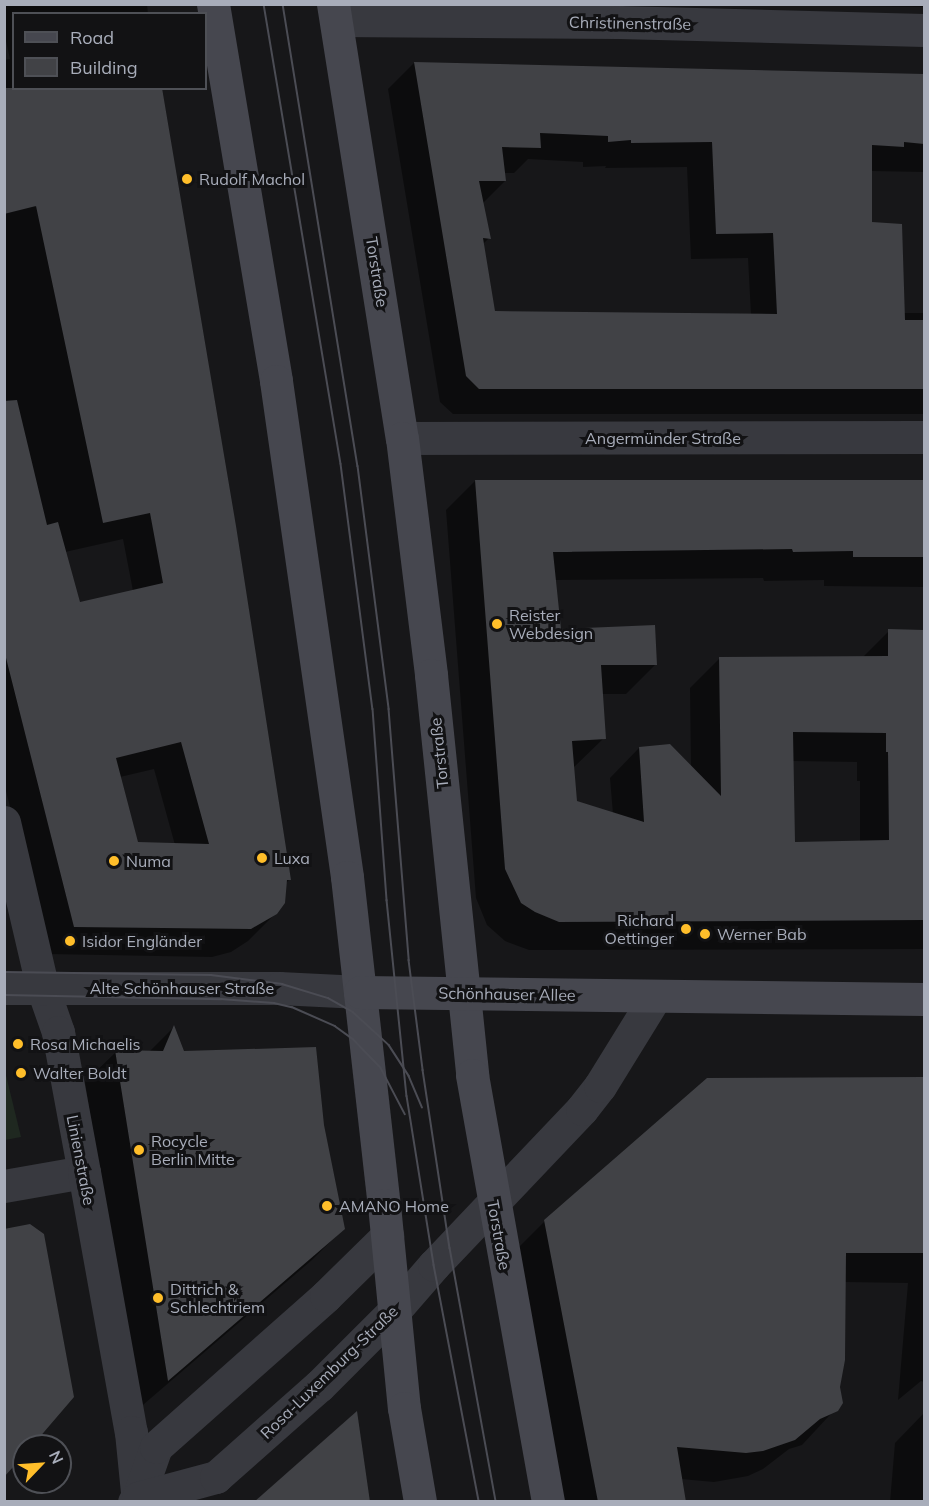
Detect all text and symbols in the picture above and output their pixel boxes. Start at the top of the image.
legend [12,12,207,90]
street label: Christinenstraße [569,12,691,34]
text: Road [70,26,114,49]
text: Building [70,56,138,79]
place label: Rudolf Machol [199,169,305,189]
marker: Rudolf Machol [180,172,194,186]
street label: Torstraße [362,235,392,309]
street label: Angermünder Straße [585,428,741,448]
place label: Reister Webdesign [509,605,593,643]
marker: Reister Webdesign [490,617,504,631]
street label: Torstraße [426,717,452,789]
place label: Luxa [274,848,310,868]
place label: Numa [126,851,171,871]
marker: Luxa [255,851,269,865]
marker: Numa [107,854,121,868]
place label: Richard Oettinger [605,910,674,948]
marker: Richard Oettinger [679,922,693,936]
place label: Werner Bab [717,924,807,944]
marker: Werner Bab [698,927,712,941]
place label: Isidor Engländer [82,931,202,951]
marker: Isidor Engländer [63,934,77,948]
street label: Alte Schönhauser Straße [90,978,274,998]
street label: Schönhauser Allee [438,983,576,1005]
place label: Rosa Michaelis [30,1034,140,1054]
marker: Rosa Michaelis [11,1037,25,1051]
place label: Walter Boldt [33,1063,127,1083]
marker: Walter Boldt [14,1066,28,1080]
street label: Linienstraße [63,1113,99,1207]
place label: Rocycle Berlin Mitte [151,1131,235,1169]
marker: Rocycle Berlin Mitte [132,1143,146,1157]
place label: AMANO Home [339,1196,449,1216]
street label: Torstraße [483,1198,515,1272]
marker: AMANO Home [320,1199,334,1213]
place label: Dittrich & Schlechtriem [170,1279,265,1317]
marker: Dittrich & Schlechtriem [151,1291,165,1305]
street label: Rosa-Luxemburg-Straße [256,1301,402,1443]
north arrow [12,1434,72,1494]
text: N [45,1448,68,1467]

